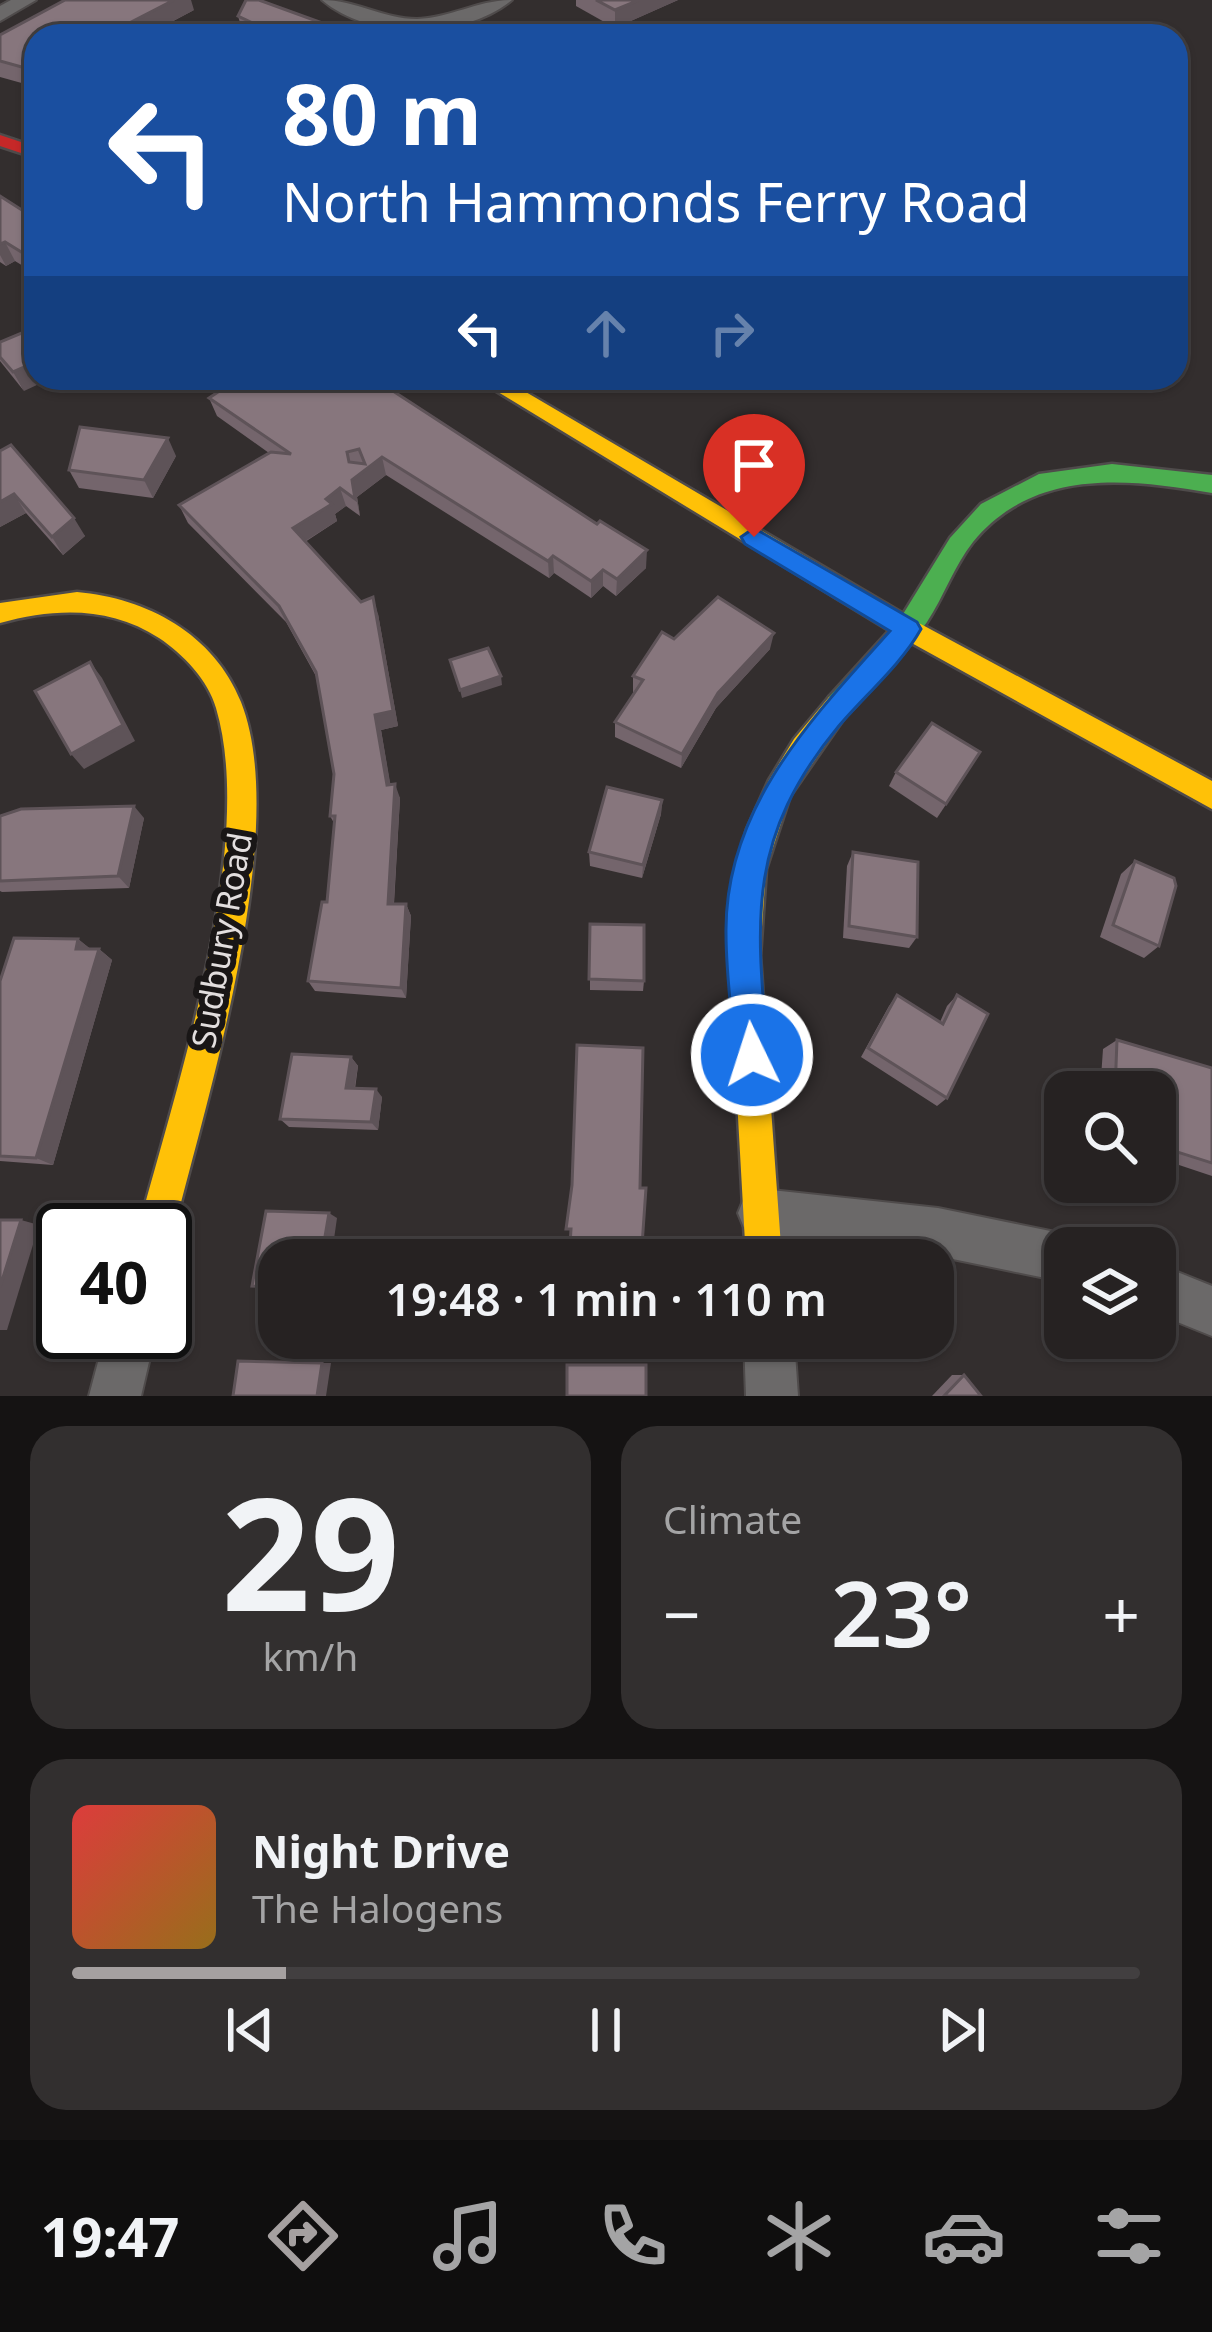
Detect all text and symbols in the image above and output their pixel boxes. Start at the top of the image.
text: 80 m [282,55,482,170]
icon: left [84,72,240,228]
text: North Hammonds Ferry Road [282,164,1030,238]
icon: left [447,300,513,366]
icon: ahead [573,300,639,366]
icon: right [699,300,765,366]
pin [703,414,805,537]
icon: arrive [721,432,787,498]
street label: Sudbury Road [180,829,262,1051]
position arrow [689,992,815,1118]
map controls [1044,1071,1176,1359]
button: search [1044,1071,1176,1203]
speed limit sign: 40 [36,1203,192,1359]
button: layers [1044,1227,1176,1359]
text: 19:48 · 1 min · 110 m [385,1268,827,1329]
text: 29 [221,1444,400,1657]
text: Climate [663,1492,802,1545]
text: 23° [831,1551,972,1673]
text: − [663,1568,701,1658]
text: + [1102,1568,1140,1658]
text: km/h [263,1629,358,1682]
text: Night Drive [252,1820,510,1881]
text: The Halogens [252,1881,503,1934]
icon: previous [217,1997,283,2063]
icon: pause [573,1997,639,2063]
icon: next [929,1997,995,2063]
icon: directions [261,2194,345,2278]
icon: music [426,2194,510,2278]
icon: phone [591,2194,675,2278]
icon: climate [757,2194,841,2278]
icon: car [922,2194,1006,2278]
icon: filters [1087,2194,1171,2278]
text: 19:47 [41,2199,179,2273]

